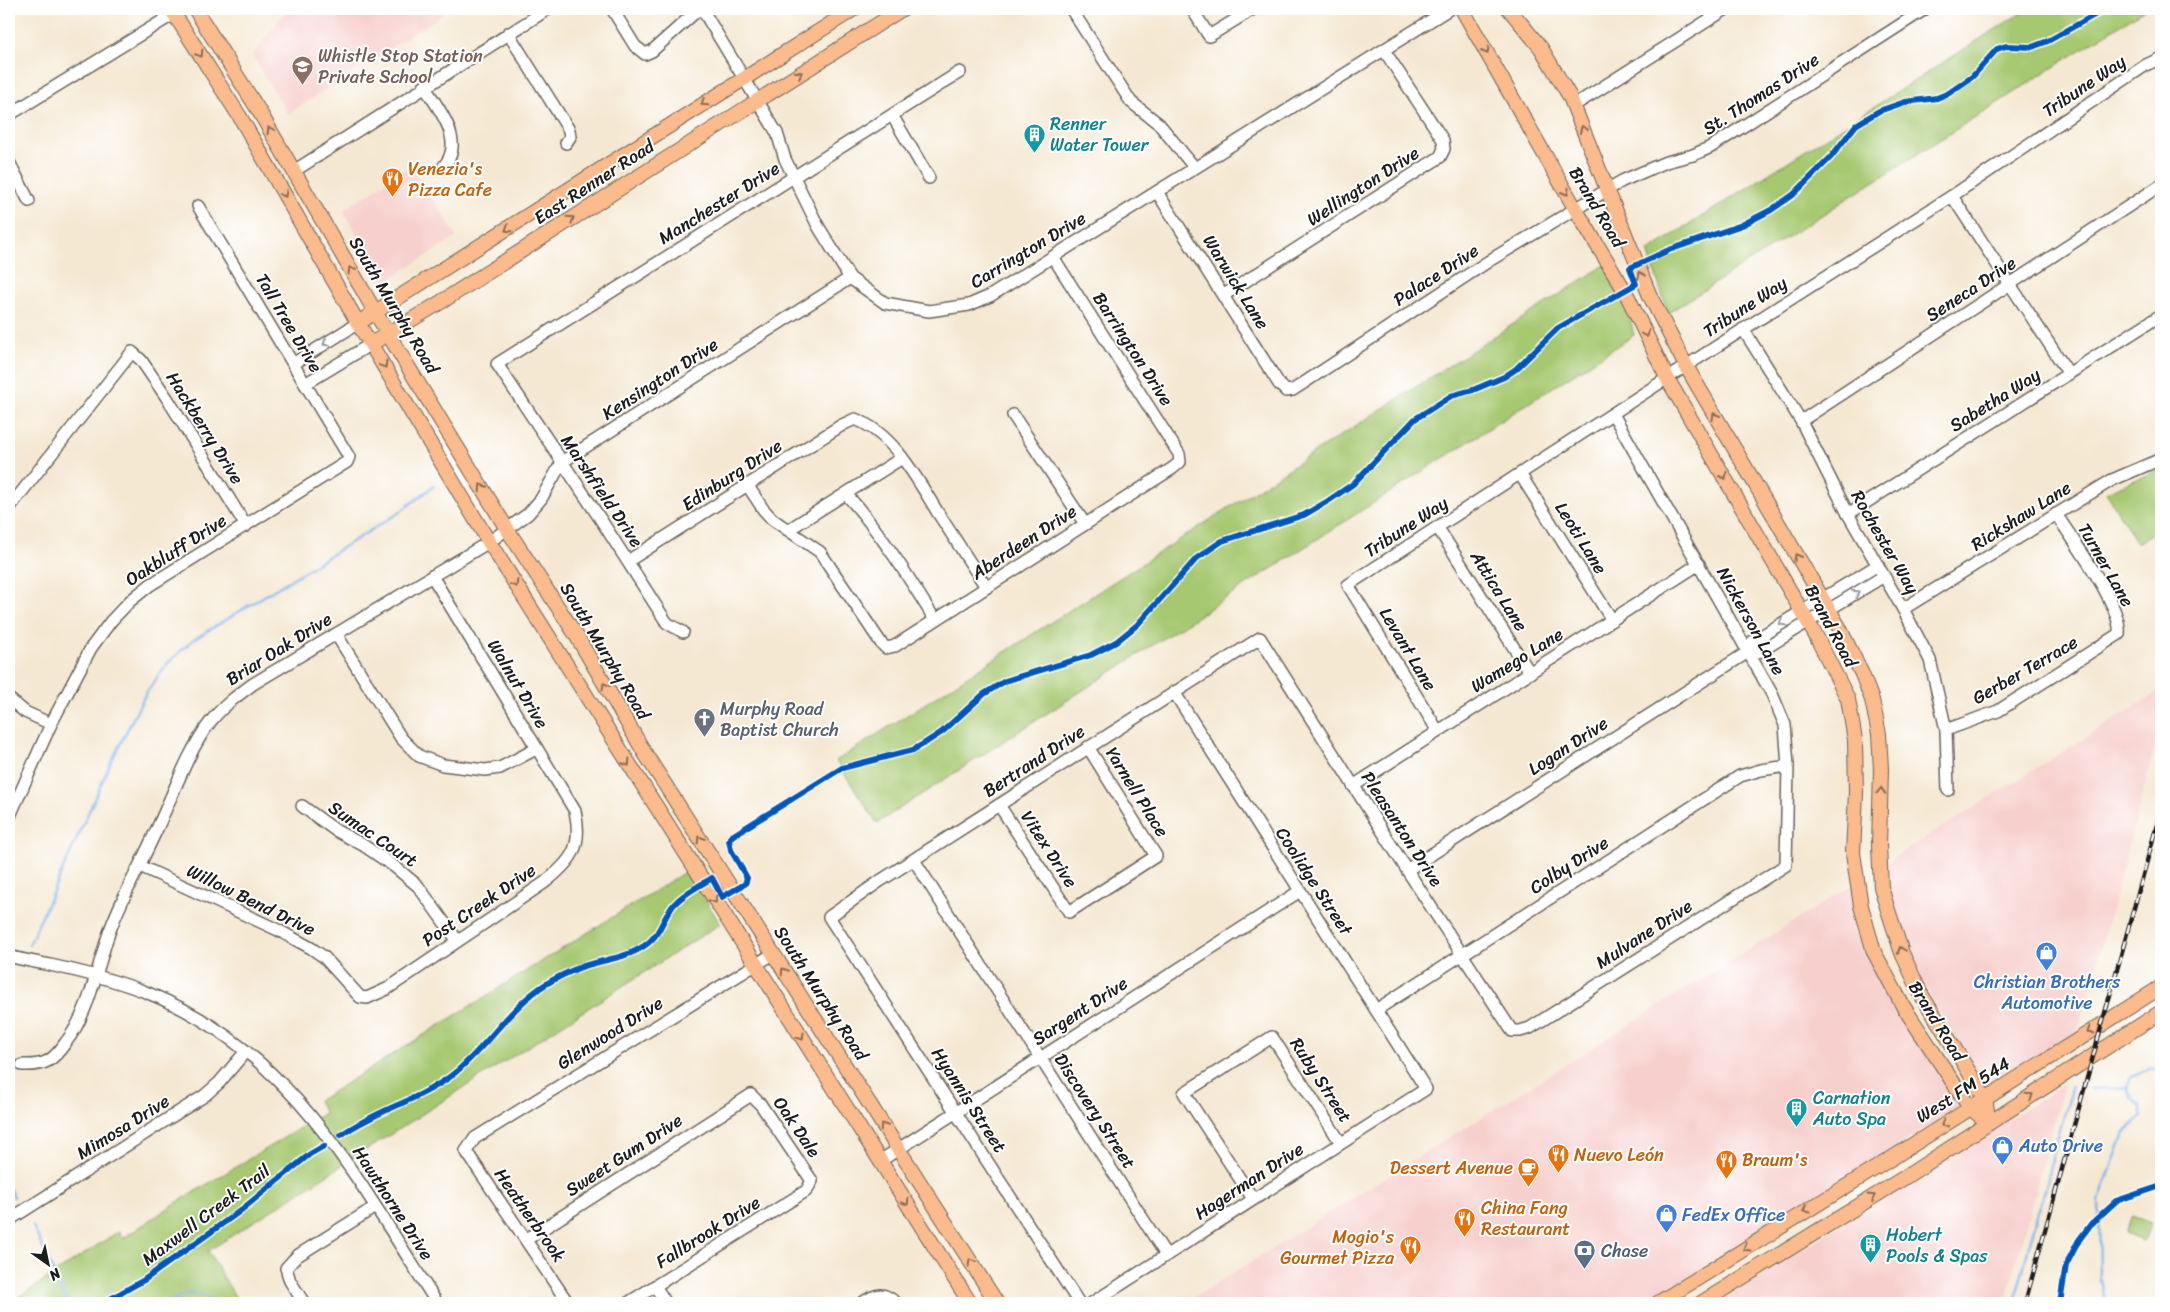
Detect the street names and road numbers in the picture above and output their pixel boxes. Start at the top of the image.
street label: St. Thomas Drive [1696,44,1826,144]
street label: Tribune Way [2036,46,2133,126]
street label: East Renner Road [527,130,662,233]
street label: Wellington Drive [1300,137,1426,235]
street label: Manchester Drive [652,153,786,253]
street label: Brand Road [1560,160,1635,255]
street label: Carrington Drive [964,203,1092,297]
street label: Warwick Lane [1194,228,1278,336]
street label: South Murphy Road [340,230,449,381]
street label: Palace Drive [1387,235,1485,315]
street label: Seneca Drive [1919,248,2023,330]
street label: Tall Tree Drive [247,267,331,379]
street label: Tribune Way [1696,267,1794,346]
street label: Barrington Drive [1084,285,1182,413]
street label: Kensington Drive [595,329,725,429]
street label: Sabetha Way [1943,359,2048,441]
street label: Hackberry Drive [157,365,253,491]
street label: Marshfield Drive [552,428,652,554]
street label: Edinburg Drive [675,430,789,520]
street label: Rickshaw Lane [1964,472,2078,560]
street label: Rochester Way [1842,484,1928,601]
street label: Tribune Way [1357,487,1455,566]
street label: Leoti Lane [1546,495,1616,581]
street label: Aberdeen Drive [964,496,1083,589]
street label: Oakbluff Drive [119,505,233,595]
street label: Turner Lane [2069,517,2143,613]
street label: Attica Lane [1461,543,1537,638]
street label: Nickerson Lane [1708,561,1794,681]
street label: South Murphy Road [551,576,660,727]
street label: Brand Road [1796,579,1867,675]
street label: Levant Lane [1370,601,1446,697]
street label: Briar Oak Drive [219,604,339,694]
street label: Wamego Lane [1464,619,1570,701]
street label: Gerber Terrace [1966,627,2084,713]
street label: Walnut Drive [479,633,557,735]
street label: Logan Drive [1521,708,1615,784]
street label: Bertrand Drive [976,716,1092,806]
street label: Yarnell Place [1096,740,1178,844]
street label: Pleasanton Drive [1352,765,1452,894]
street label: Sumac Court [322,792,425,876]
street label: Vitex Drive [1012,804,1086,894]
street label: Coolidge Street [1267,820,1362,942]
street label: Colby Drive [1523,827,1615,903]
street label: Willow Bend Drive [181,855,321,945]
street label: Post Creek Drive [415,855,543,955]
street label: Mulvane Drive [1589,890,1699,978]
street label: South Murphy Road [765,919,878,1068]
street label: Sargent Drive [1026,968,1134,1054]
street label: Brand Road [1900,974,1975,1069]
street label: Glenwood Drive [550,987,670,1079]
street label: Ruby Street [1281,1031,1361,1129]
street label: Hyannis Street [923,1041,1015,1160]
street label: Discovery Street [1045,1047,1145,1176]
street label: West FM 544 [1909,1048,2017,1132]
street label: Mimosa Drive [70,1086,176,1168]
street label: Oak Dale [765,1090,830,1165]
street label: Sweet Gum Drive [559,1105,689,1205]
street label: Hagerman Drive [1188,1133,1310,1229]
street label: Hawthorne Drive [344,1139,442,1267]
street label: Maxwell Creek Trail [135,1155,278,1274]
street label: Heatherbrook [485,1161,575,1269]
street label: Fallbrook Drive [649,1187,767,1277]

